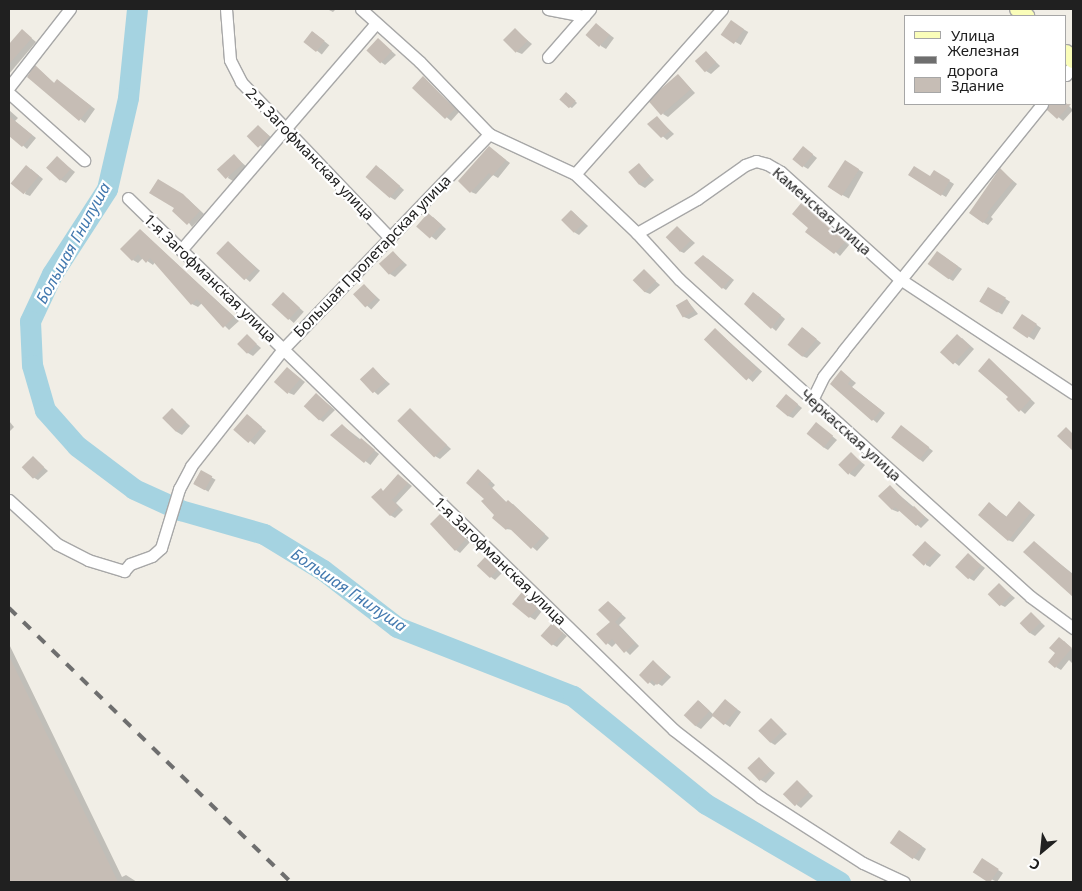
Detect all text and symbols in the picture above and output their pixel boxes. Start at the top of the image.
legend [904,15,1067,105]
text: Улица [951,25,995,45]
text: Железная дорога [947,40,1020,80]
text: Здание [951,75,1004,95]
street label: 2-я Загофманская улица [242,84,378,224]
street label: Каменская улица [769,163,875,259]
street label: Большая Пролетарская улица [290,171,454,341]
water label: Большая Гнилуша [32,179,114,307]
street label: 1-я Загофманская улица [140,210,280,346]
street label: Черкасская улица [797,385,905,485]
street label: 1-я Загофманская улица [430,493,570,629]
water label: Большая Гнилуша [288,544,410,636]
north arrow [1017,826,1067,876]
text: С [1026,854,1043,875]

